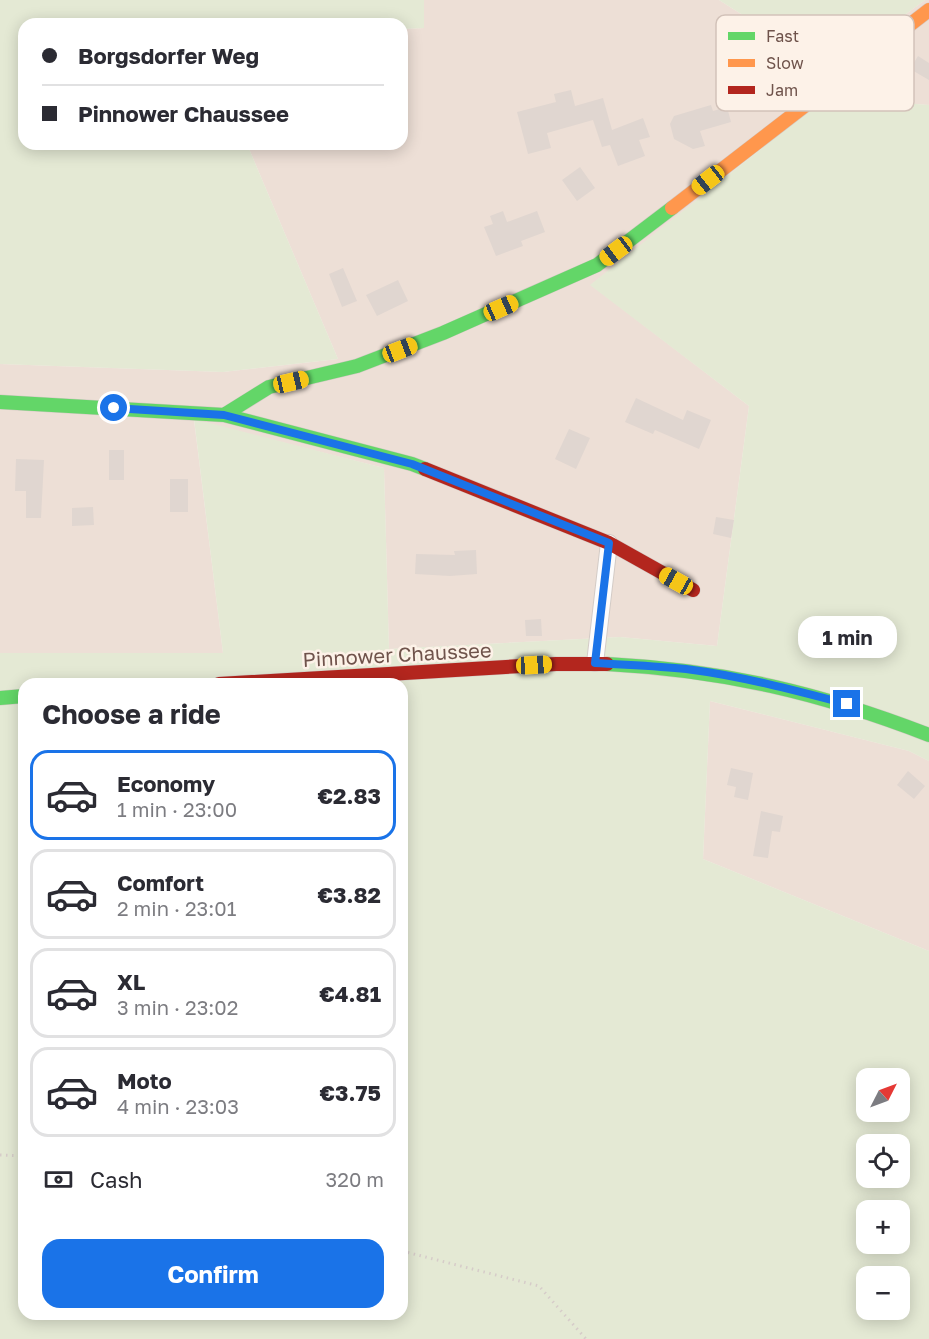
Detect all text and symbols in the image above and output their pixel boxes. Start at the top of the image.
legend [716,15,914,111]
text: Fast [766,26,799,46]
text: Borgsdorfer Weg [78,42,259,69]
text: Slow [766,53,804,73]
text: Jam [766,80,798,100]
text: Pinnower Chaussee [78,100,289,127]
car [688,162,728,198]
car [596,233,636,269]
car [481,292,521,324]
car [380,335,420,365]
car [271,369,311,395]
route start [100,394,127,421]
car [656,564,696,598]
callout: 1 min [798,617,896,659]
text: 1 min [822,625,873,649]
street label: Pinnower Chaussee [302,637,492,671]
car [516,655,552,675]
route end [833,690,860,717]
text: Choose a ride [42,698,221,730]
icon: car [45,768,99,822]
text: Economy [117,770,215,797]
text: €2.83 [318,782,381,809]
text: 1 min · 23:00 [117,797,237,821]
icon: car [45,867,99,921]
text: Comfort [117,869,204,896]
text: €3.82 [318,881,381,908]
text: 2 min · 23:01 [117,896,236,920]
icon: car [45,966,99,1020]
text: XL [117,968,145,995]
text: €4.81 [319,980,381,1007]
text: 3 min · 23:02 [117,995,238,1019]
icon: car [45,1065,99,1119]
text: Moto [117,1067,172,1094]
north arrow [856,1068,910,1122]
map controls [856,1068,910,1320]
text: €3.75 [320,1079,381,1106]
text: 4 min · 23:03 [117,1094,239,1118]
button: locate [856,1134,910,1188]
icon: cash [42,1163,75,1196]
text: Cash [90,1166,143,1193]
text: 320 m [326,1167,384,1191]
button: + [856,1200,910,1254]
button: Confirm [42,1239,384,1308]
button: − [856,1266,910,1320]

